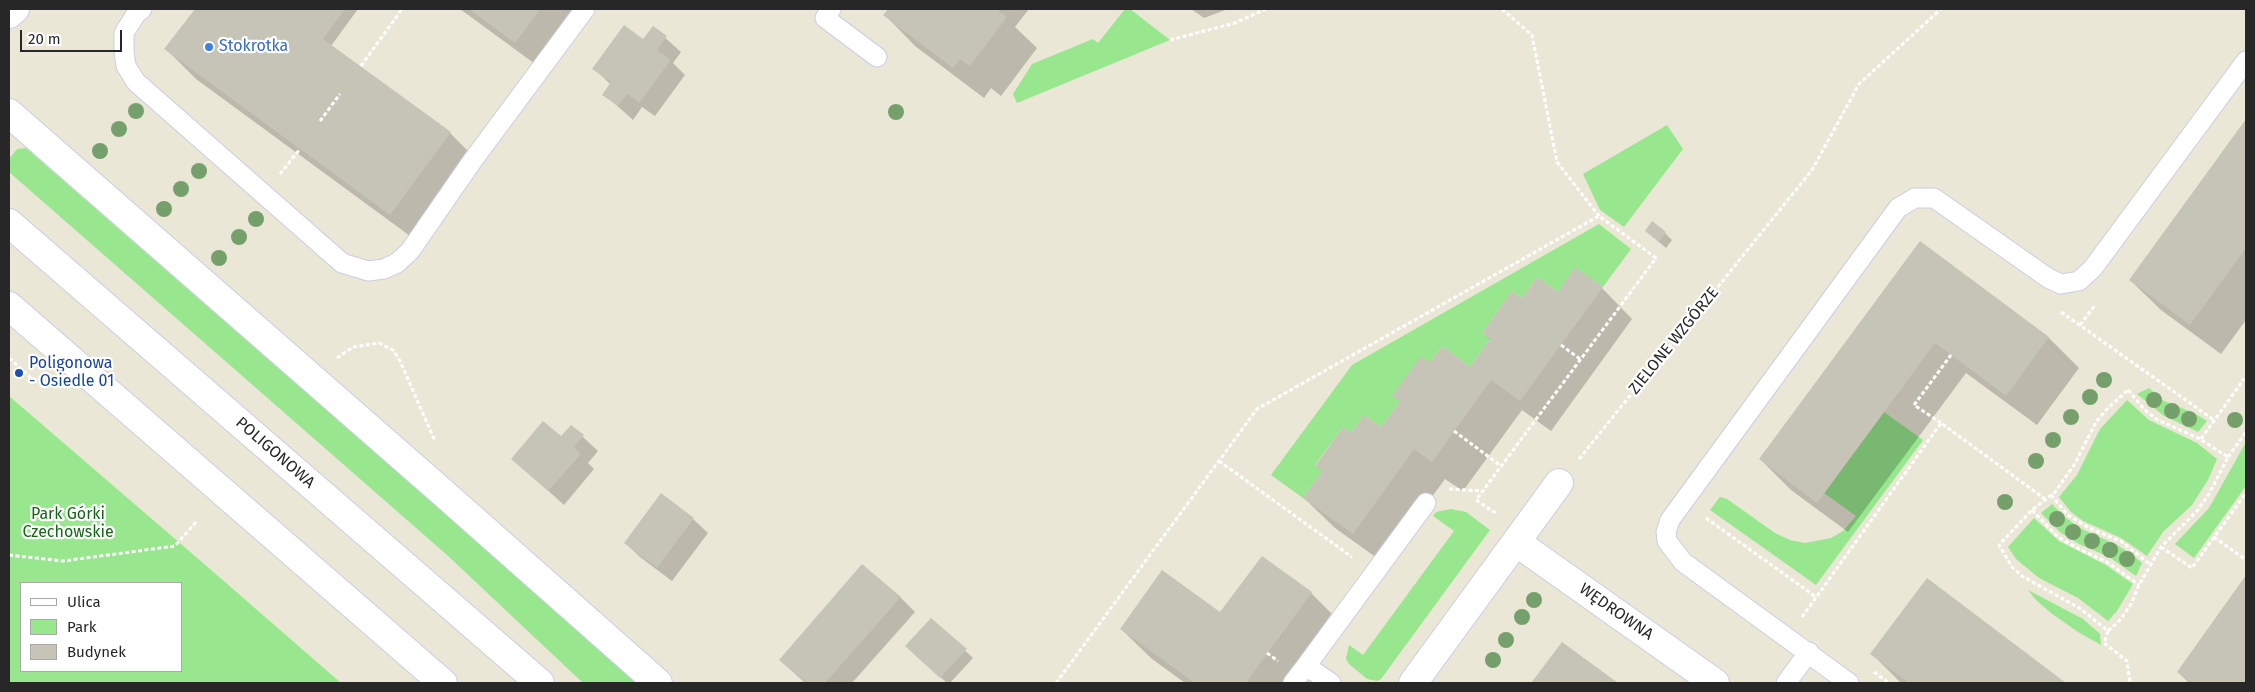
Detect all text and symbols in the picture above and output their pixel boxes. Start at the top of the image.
scale bar [22,20,125,52]
text: 20 m [28,30,61,48]
place label: Stokrotka [219,37,288,57]
marker: Stokrotka [203,41,215,53]
street label: ZIELONE WZGÓRZE [1625,284,1723,398]
place label: Poligonowa - Osiedle 01 [29,354,114,392]
marker: Poligonowa - Osiedle 01 [13,367,25,379]
street label: POLIGONOWA [231,413,319,493]
park label: Park Górki Czechowskie [22,505,114,543]
street label: WĘDROWNA [1575,579,1657,645]
legend [20,582,182,672]
text: Ulica [67,593,101,611]
text: Park [67,618,97,636]
text: Budynek [67,643,126,661]

